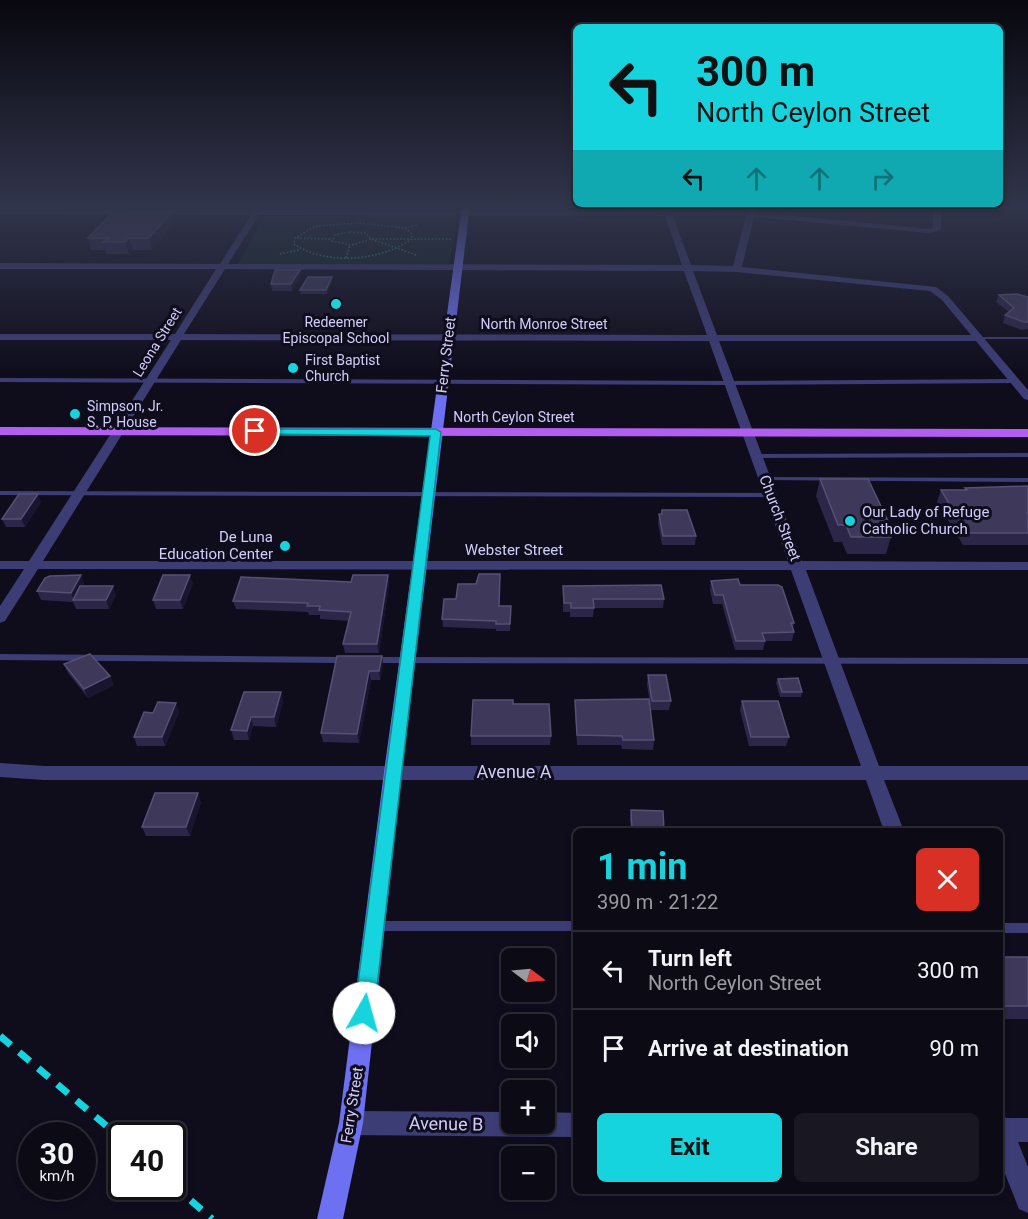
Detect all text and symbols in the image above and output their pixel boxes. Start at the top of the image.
text: 300 m [696,47,815,96]
icon: left [597,48,675,126]
text: North Ceylon Street [696,97,930,129]
icon: left [677,162,710,195]
icon: ahead [740,162,773,195]
icon: ahead [803,162,836,195]
icon: right [866,162,899,195]
marker: Redeemer Episcopal School [329,297,343,311]
street label: Leona Street [129,304,185,380]
place label: Redeemer Episcopal School [283,314,389,346]
street label: Ferry Street [432,316,460,394]
street label: North Monroe Street [480,316,608,332]
place label: First Baptist Church [305,352,381,384]
marker: First Baptist Church [286,361,300,375]
place label: Simpson, Jr. S. P. House [87,398,163,430]
pin [229,405,280,456]
marker: Simpson, Jr. S. P. House [68,407,82,421]
street label: North Ceylon Street [453,409,575,425]
icon: arrive [238,414,271,447]
street label: Church Street [755,472,805,564]
place label: Our Lady of Refuge Catholic Church [862,503,990,538]
marker: Our Lady of Refuge Catholic Church [843,514,857,528]
place label: De Luna Education Center [159,528,273,563]
marker: De Luna Education Center [278,539,292,553]
street label: Webster Street [465,541,563,559]
street label: Avenue A [476,761,552,782]
text: 1 min [597,846,688,888]
button: close [916,848,979,911]
text: 390 m · 21:22 [597,890,718,914]
text: Turn left [648,946,732,971]
north arrow [501,948,555,1002]
map controls [501,948,555,1200]
icon: left [597,954,630,987]
text: 300 m [917,958,979,983]
text: North Ceylon Street [648,971,821,995]
position arrow [332,981,396,1045]
button: sound [501,1014,555,1068]
icon: arrive [597,1032,630,1065]
text: Arrive at destination [648,1036,849,1061]
text: 90 m [930,1036,979,1061]
street label: Ferry Street [337,1066,367,1144]
button: + [501,1080,555,1134]
street label: Avenue B [409,1112,483,1135]
button: Exit [597,1113,782,1182]
button: Share [794,1113,979,1182]
speed limit sign: 40 [108,1122,186,1200]
text: 30 [40,1136,74,1171]
button: − [501,1146,555,1200]
text: km/h [39,1167,75,1185]

